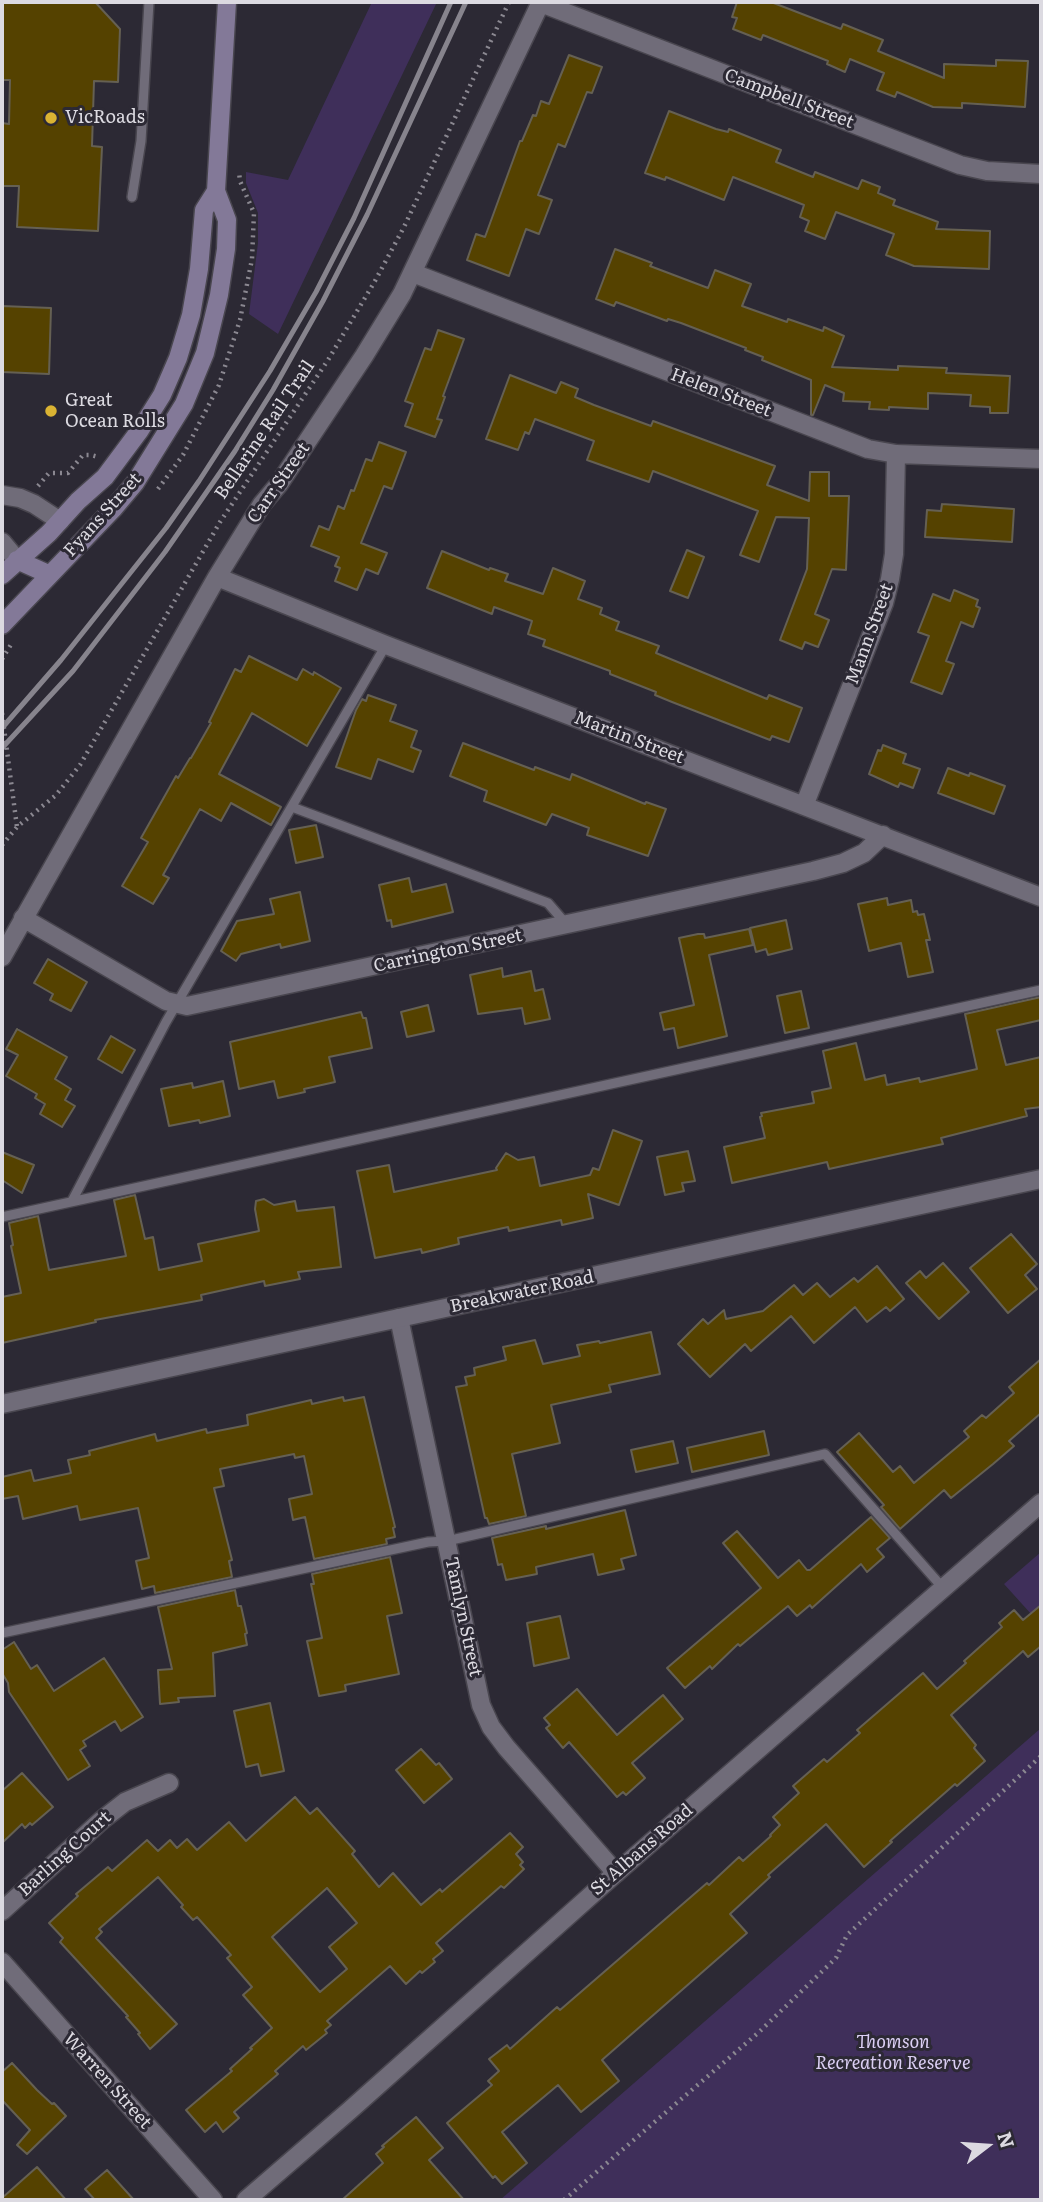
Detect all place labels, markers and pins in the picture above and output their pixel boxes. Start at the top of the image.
place label: VicRoads [65,107,145,129]
marker: VicRoads [43,110,59,126]
place label: Great Ocean Rolls [65,390,165,432]
marker: Great Ocean Rolls [43,403,59,419]

